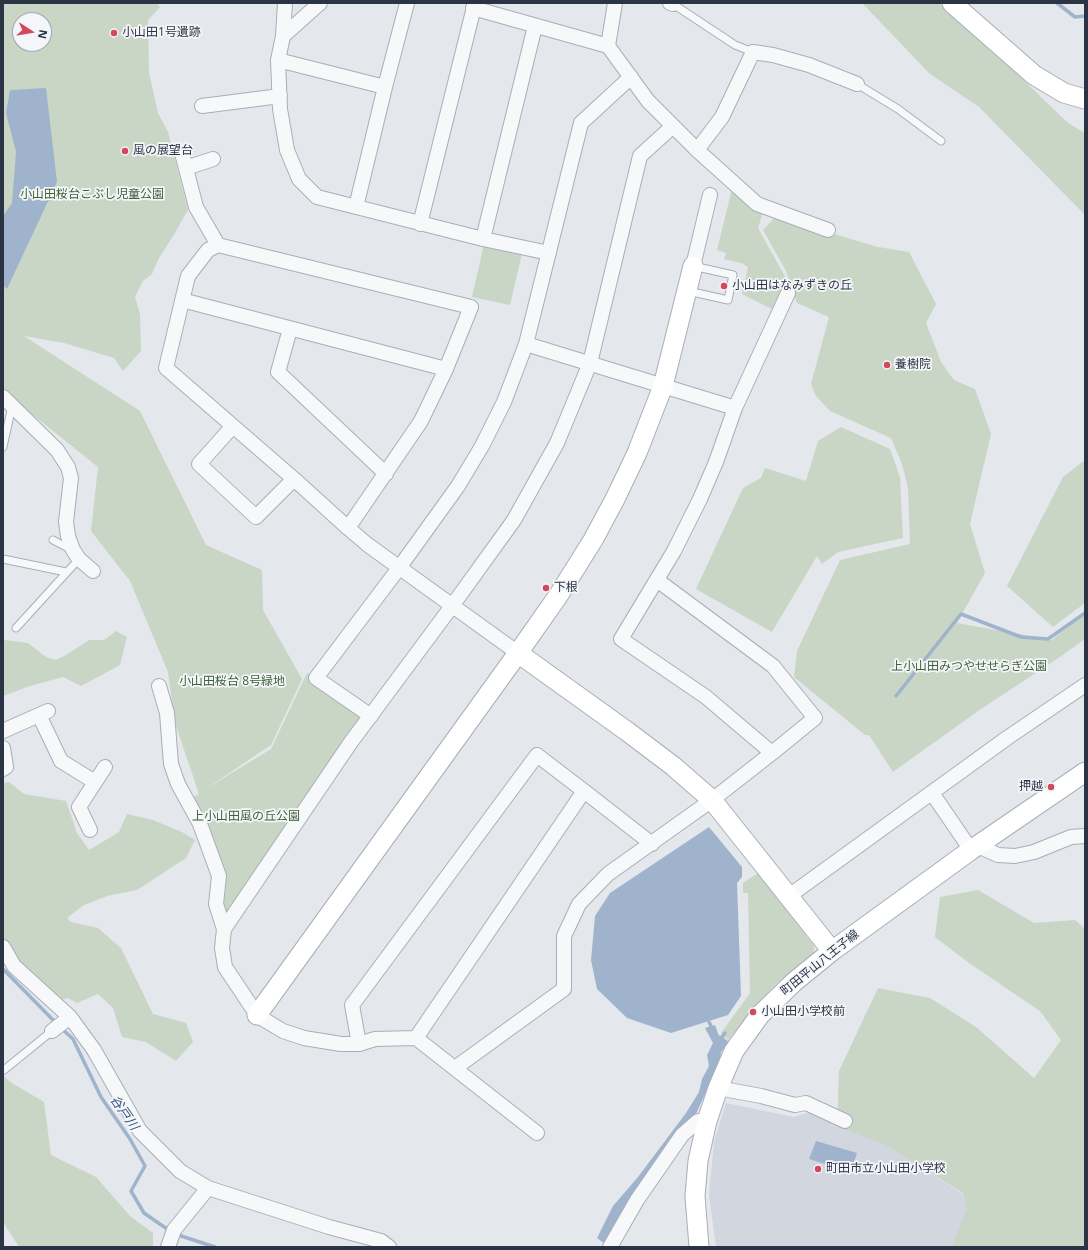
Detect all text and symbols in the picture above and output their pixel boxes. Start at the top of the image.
north arrow [12,12,52,52]
place label: 小山田1号遺跡 [122,26,201,40]
text: N [35,28,52,40]
marker: 小山田1号遺跡 [109,28,119,38]
place label: 風の展望台 [133,144,193,158]
marker: 風の展望台 [120,146,130,156]
park label: 小山田桜台こぶし児童公園 [20,188,164,202]
place label: 小山田はなみずきの丘 [732,279,852,293]
marker: 小山田はなみずきの丘 [719,281,729,291]
place label: 養樹院 [895,358,931,372]
marker: 養樹院 [882,360,892,370]
place label: 下根 [554,581,578,595]
marker: 下根 [541,583,551,593]
park label: 上小山田みつやせせらぎ公園 [891,660,1047,674]
park label: 小山田桜台 8号緑地 [179,675,285,689]
place label: 押越 [1019,780,1043,794]
marker: 押越 [1046,782,1056,792]
park label: 上小山田風の丘公園 [192,810,300,824]
street label: 町田平山八王子線 [778,927,862,999]
place label: 小山田小学校前 [761,1005,845,1019]
marker: 小山田小学校前 [748,1007,758,1017]
water label: 谷戸川 [106,1093,142,1133]
place label: 町田市立小山田小学校 [826,1162,946,1176]
marker: 町田市立小山田小学校 [813,1164,823,1174]

